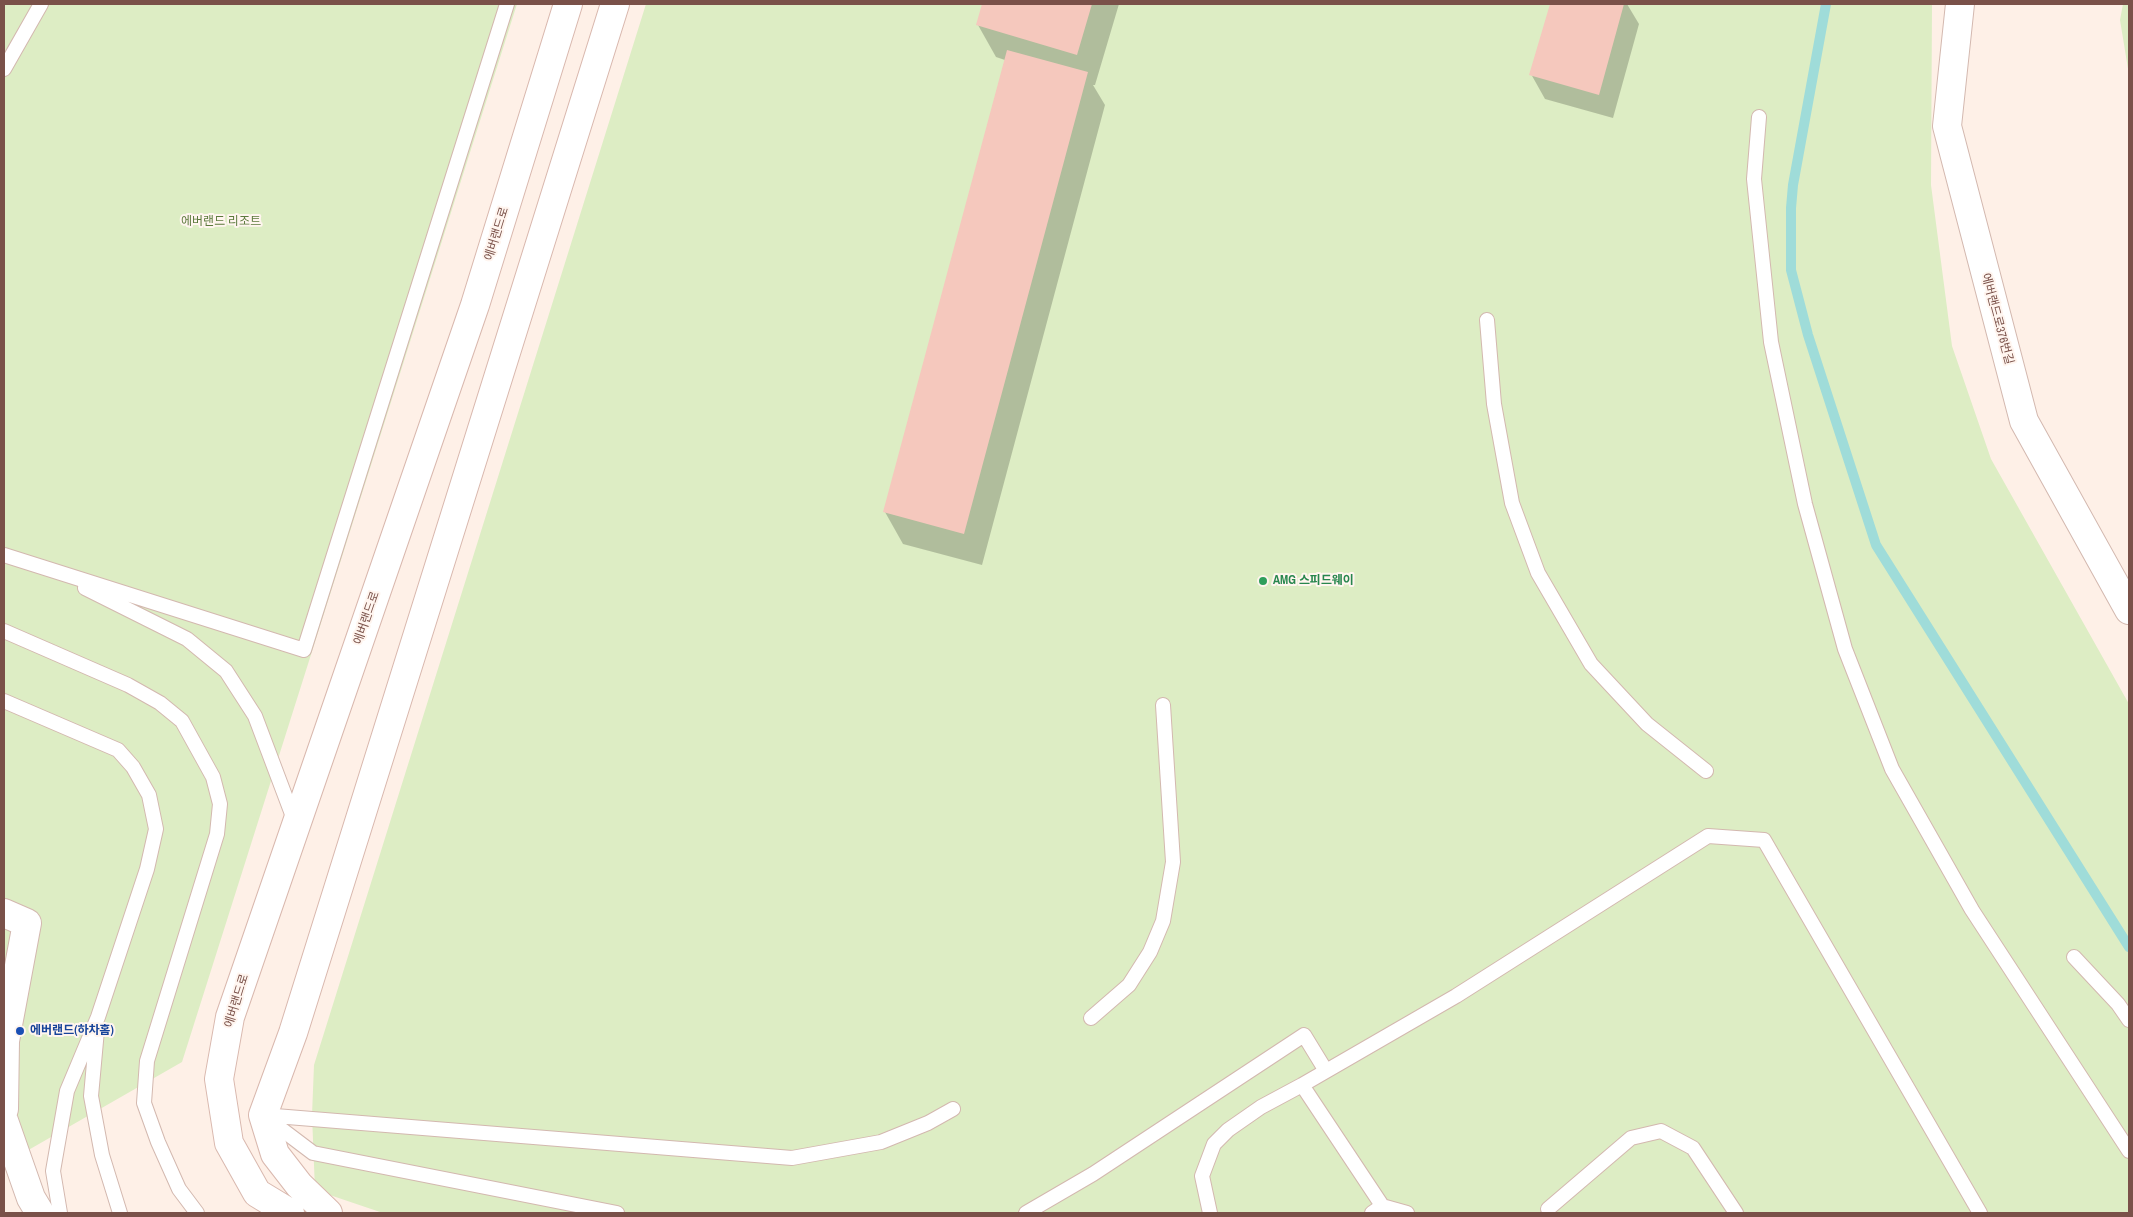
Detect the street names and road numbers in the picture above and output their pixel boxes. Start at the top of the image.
street label: 에버랜드로 [482,206,512,262]
street label: 에버랜드로376번길 [1978,272,2016,366]
street label: 에버랜드로 [351,590,383,646]
street label: 에버랜드로 [222,973,252,1029]

